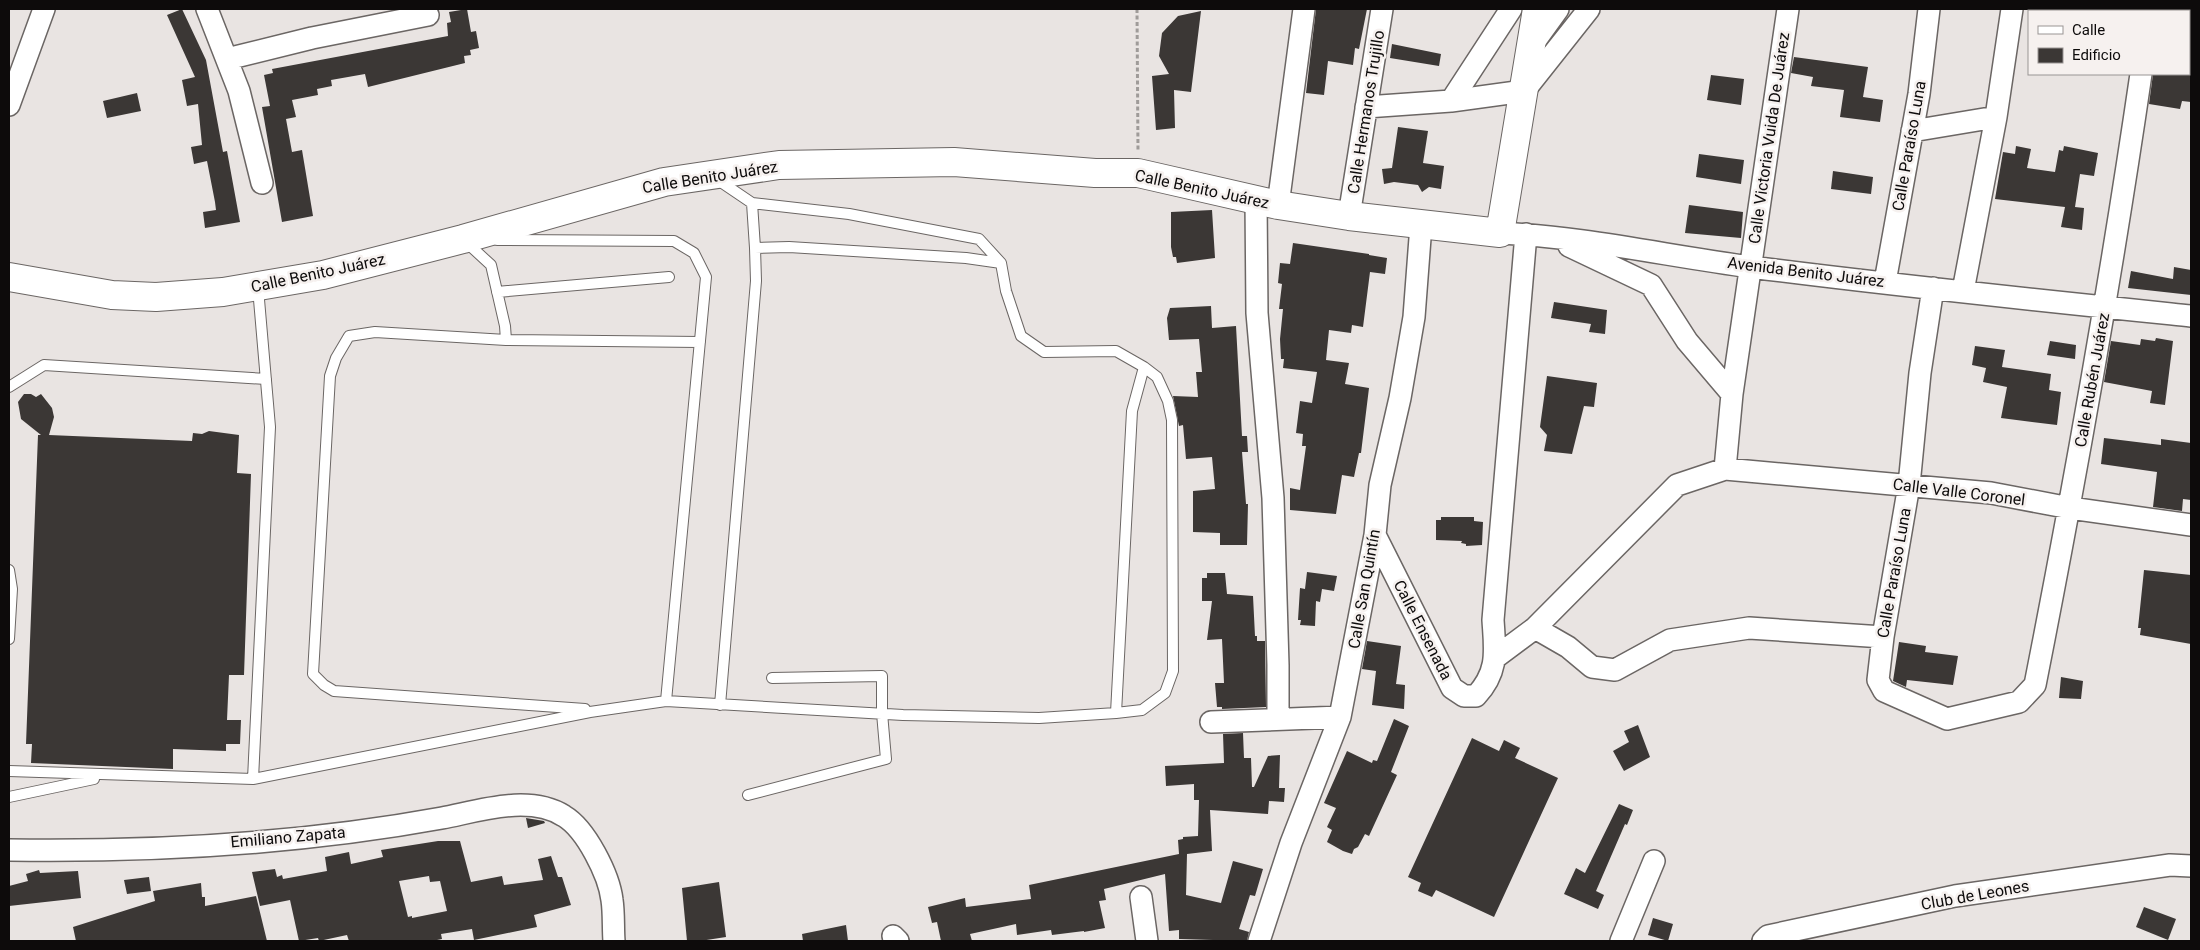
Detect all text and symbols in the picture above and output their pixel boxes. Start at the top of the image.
legend [2028,10,2190,75]
text: Calle [2072,21,2105,39]
street label: Calle Hermanos Trujillo [1344,29,1388,195]
street label: Calle Victoria Vuida De Juárez [1745,31,1793,245]
text: Edificio [2072,46,2121,64]
street label: Calle Paraíso Luna [1888,79,1930,213]
street label: Calle Benito Juárez [641,157,779,197]
street label: Calle Benito Juárez [1133,165,1271,213]
street label: Calle Benito Juárez [249,249,387,297]
street label: Avenida Benito Juárez [1726,253,1886,291]
street label: Calle Rubén Juárez [2071,311,2113,449]
street label: Calle Valle Coronel [1892,474,2026,510]
street label: Calle Paraíso Luna [1873,506,1915,640]
street label: Calle San Quintín [1344,528,1384,650]
street label: Calle Ensenada [1390,577,1456,683]
street label: Emiliano Zapata [230,823,346,851]
street label: Club de Leones [1920,876,2030,914]

